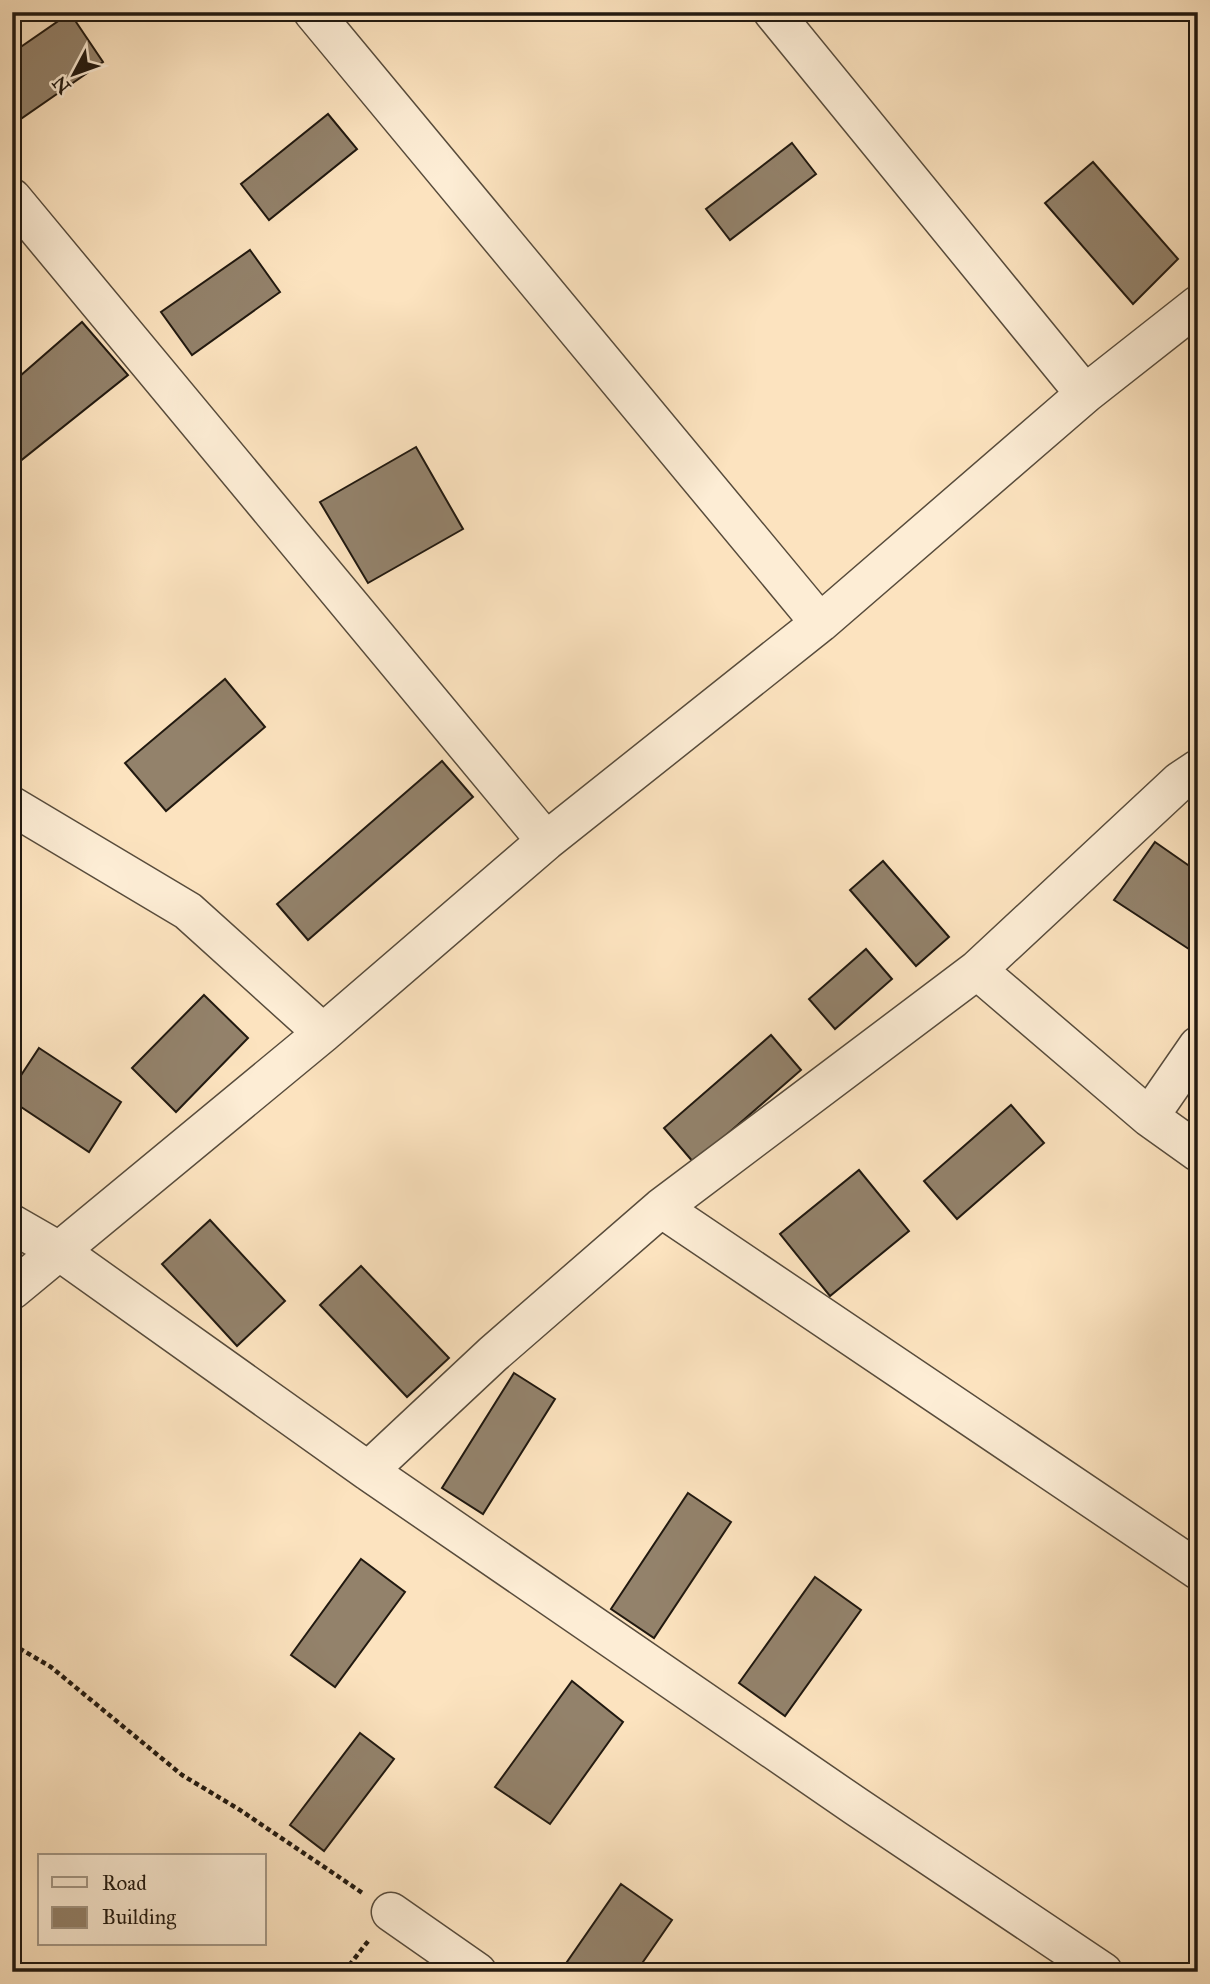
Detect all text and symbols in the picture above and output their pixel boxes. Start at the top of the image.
north arrow [38,38,108,108]
text: N [48,71,76,98]
legend [38,1854,266,1946]
text: Road [102,1870,147,1896]
text: Building [102,1904,176,1930]

